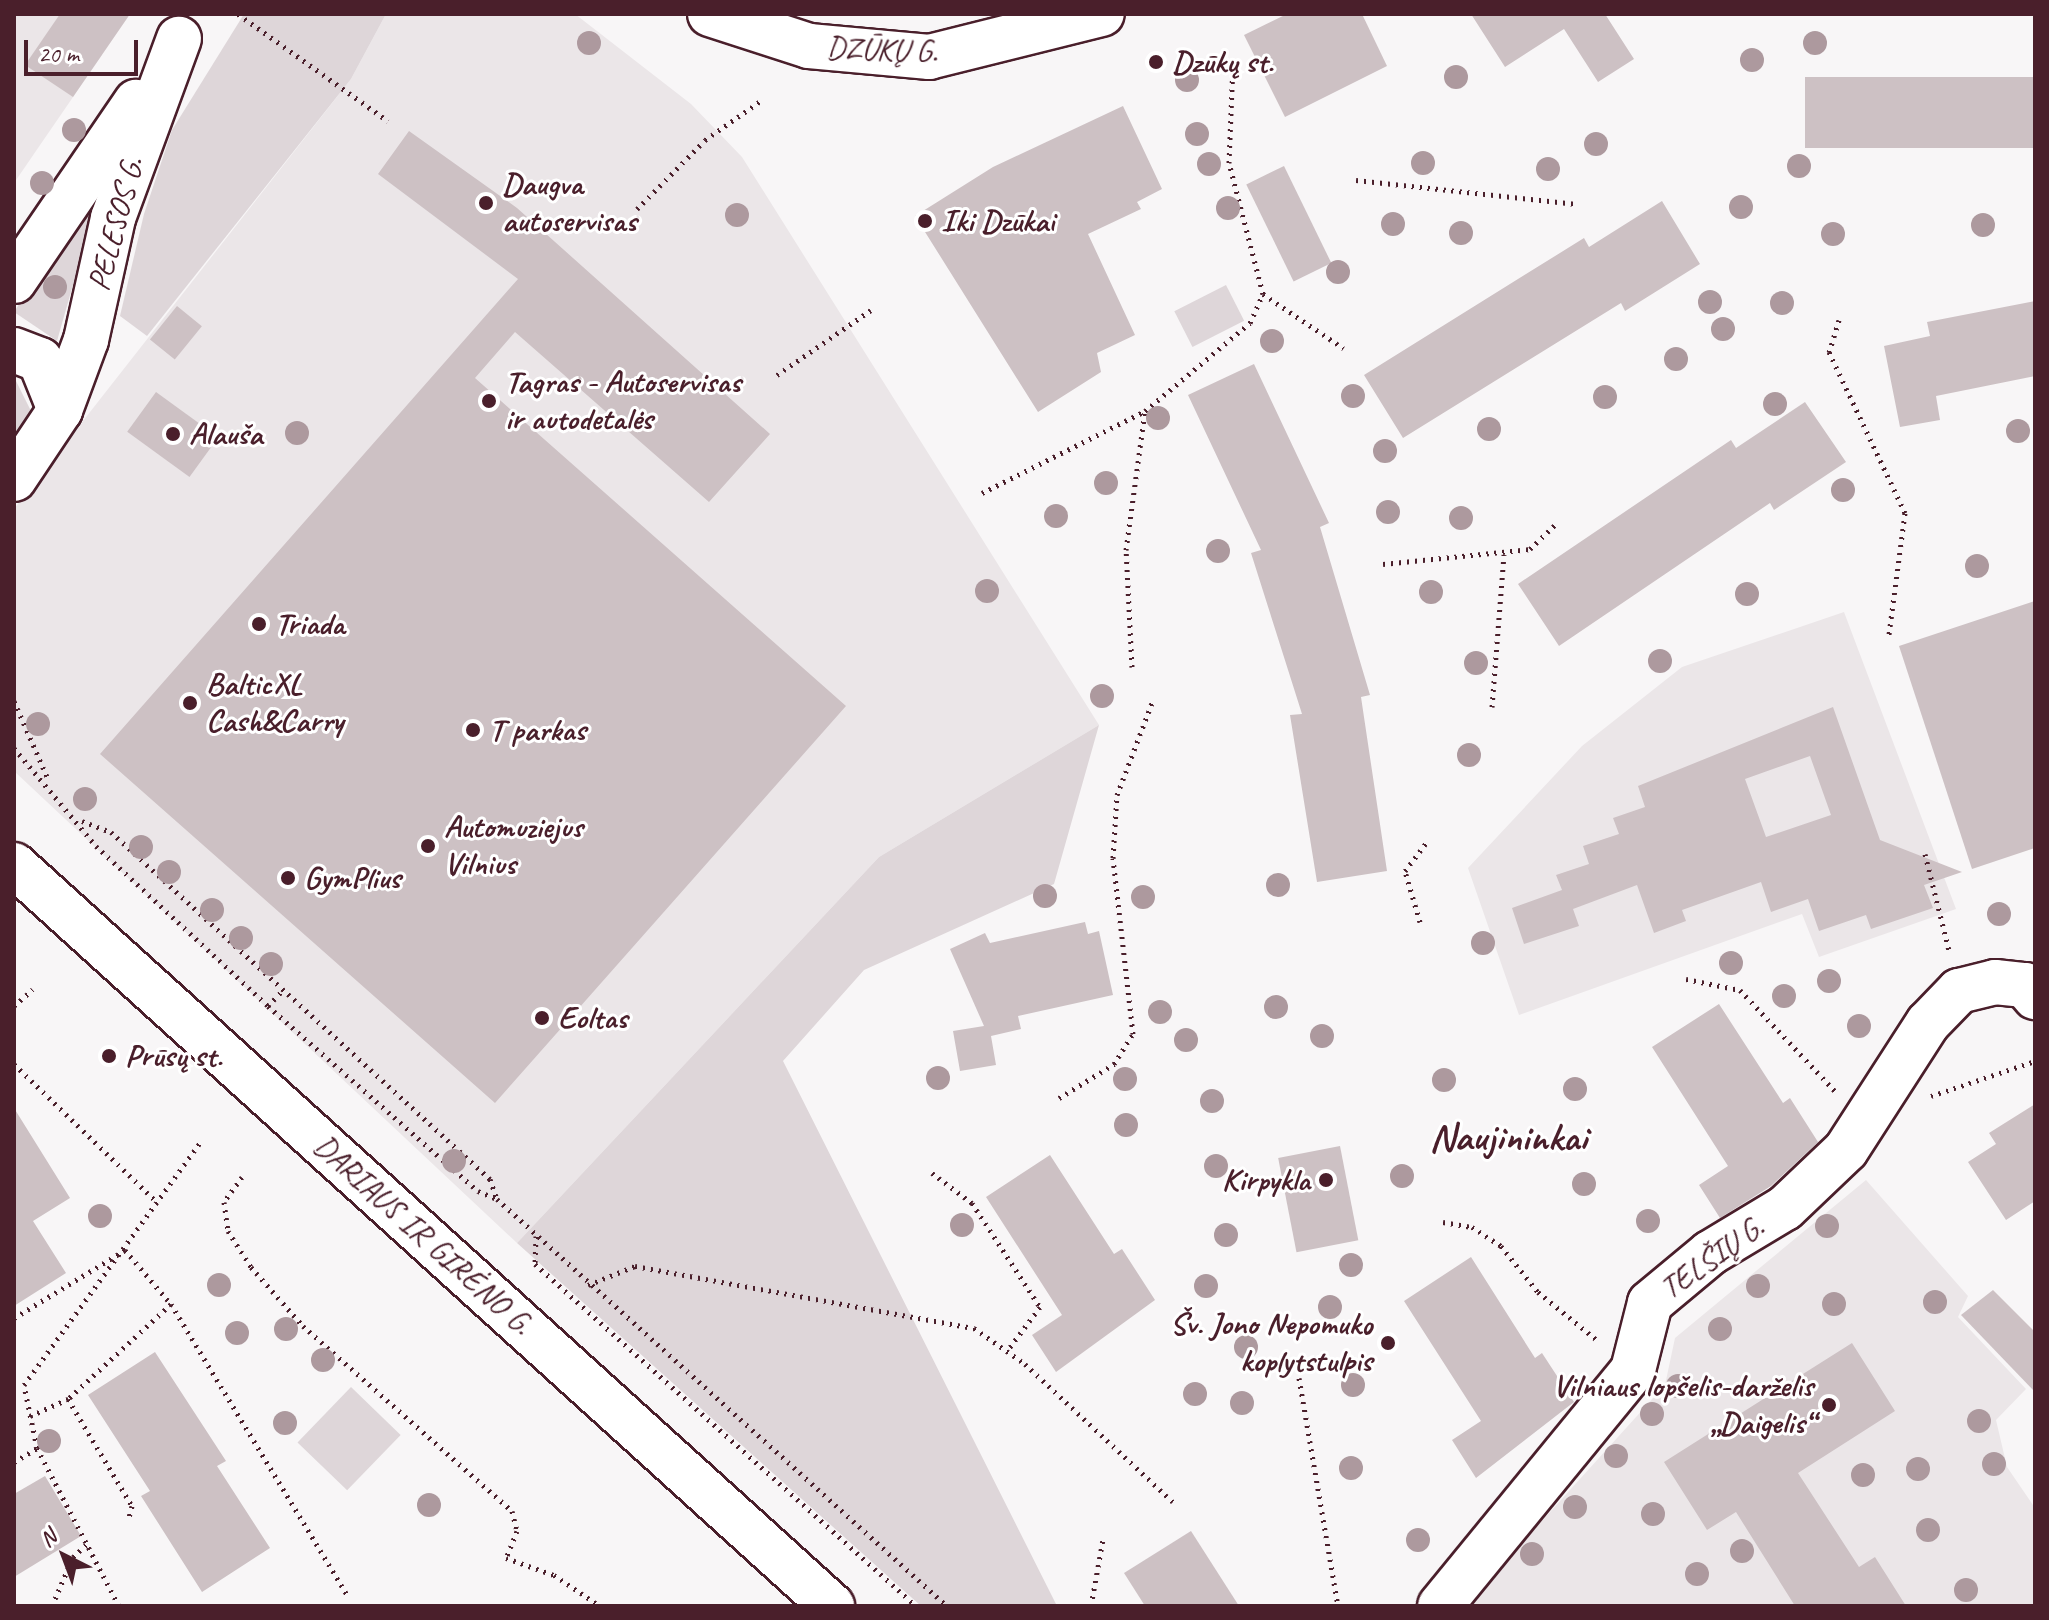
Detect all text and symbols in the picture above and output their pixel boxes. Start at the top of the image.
scale bar [28,24,142,74]
street label: DZŪKŲ G. [826,29,938,71]
text: 20 m [38,39,79,69]
place label: Dzūkų st. [1172,43,1273,81]
marker: Dzūkų st. [1147,53,1165,71]
street label: PELESOS G. [80,153,152,295]
place label: Daugva autoservisas [502,166,636,241]
marker: Daugva autoservisas [477,194,495,212]
place label: Iki Dzūkai [941,202,1055,240]
marker: Iki Dzūkai [916,212,934,230]
place label: Tagras - Autoservisas ir autodetalės [505,364,741,439]
marker: Tagras - Autoservisas ir autodetalės [480,392,498,410]
place label: Alauša [189,415,262,453]
marker: Alauša [164,425,182,443]
place label: Triada [275,605,344,643]
marker: Triada [250,615,268,633]
place label: BalticXL Cash&Carry [206,666,343,741]
marker: BalticXL Cash&Carry [181,694,199,712]
place label: T parkas [489,711,586,749]
marker: T parkas [464,721,482,739]
place label: Automuziejus Vilnius [444,809,582,884]
marker: Automuziejus Vilnius [419,837,437,855]
place label: GymPlius [304,859,400,897]
marker: GymPlius [279,869,297,887]
place label: Eoltas [558,999,627,1037]
marker: Eoltas [533,1009,551,1027]
place label: Prūsų st. [125,1037,222,1075]
marker: Prūsų st. [100,1047,118,1065]
district label: Naujininkai [1429,1113,1587,1161]
street label: DARIAUS IR GIRĖNO G. [306,1127,540,1343]
place label: Kirpykla [1222,1161,1310,1199]
marker: Kirpykla [1317,1171,1335,1189]
street label: TELŠIŲ G. [1653,1208,1771,1308]
place label: Šv. Jono Nepomuko koplytstulpis [1167,1306,1372,1381]
marker: Šv. Jono Nepomuko koplytstulpis [1379,1334,1397,1352]
place label: Vilniaus lopšelis-darželis „Daigelis“ [1552,1368,1813,1443]
marker: Vilniaus lopšelis-darželis „Daigelis“ [1820,1396,1838,1414]
north arrow [24,1516,104,1596]
text: N [34,1523,62,1553]

